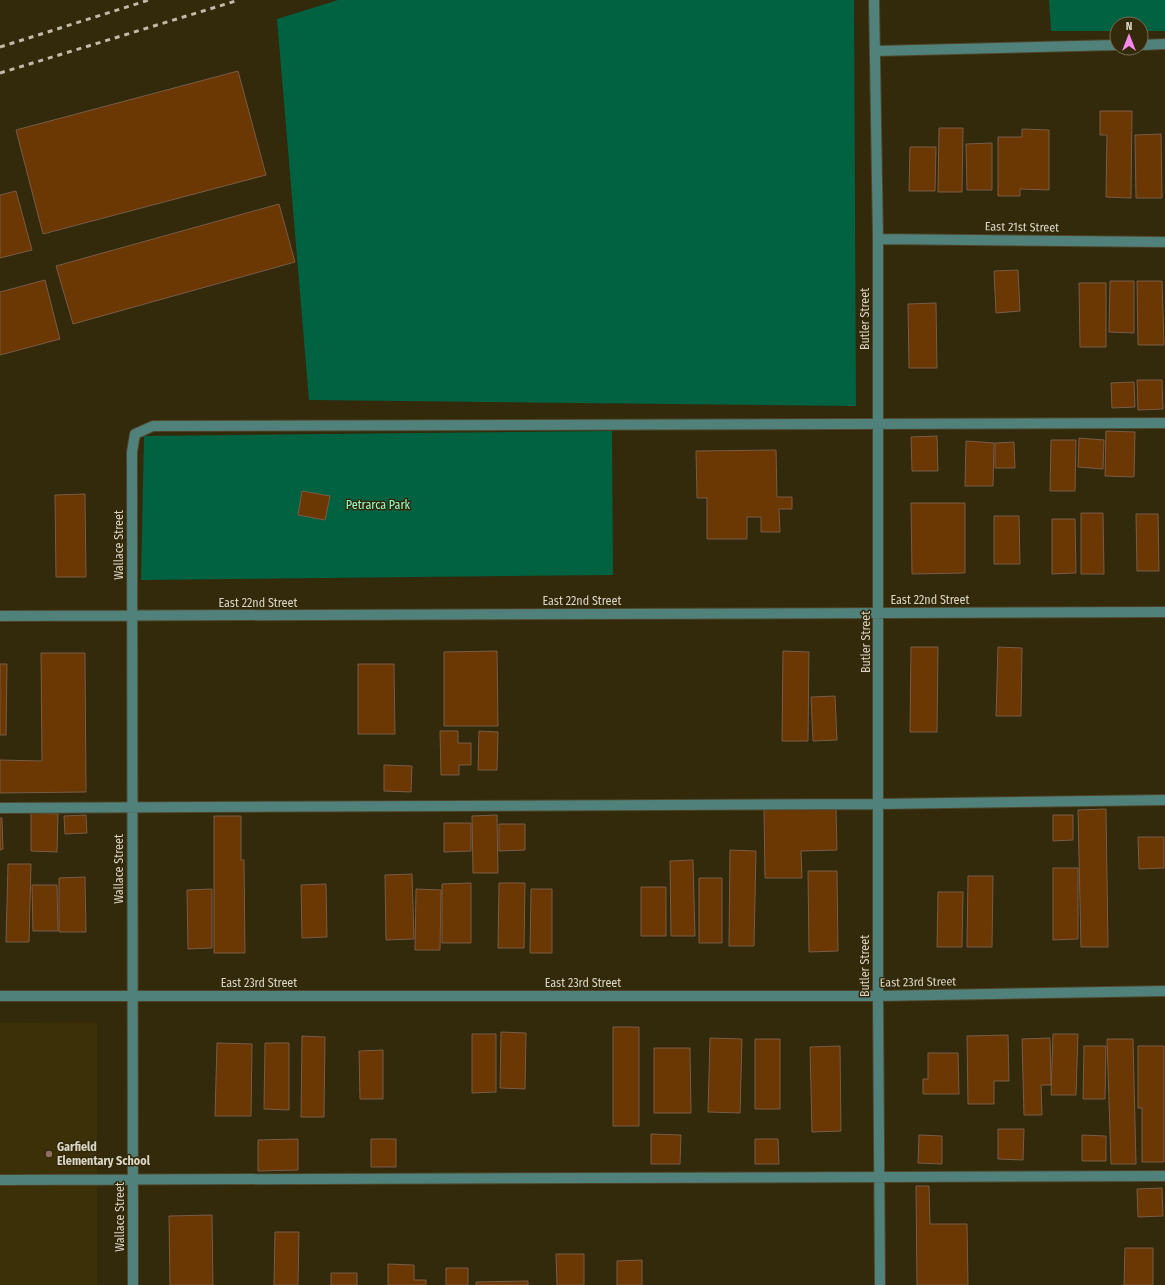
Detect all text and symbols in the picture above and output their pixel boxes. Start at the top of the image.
north arrow [1109,16,1149,56]
text: N [1126,20,1132,33]
street label: East 21st Street [985,219,1059,235]
street label: Butler Street [858,288,872,350]
park label: Petrarca Park [346,498,411,512]
street label: Wallace Street [112,510,126,580]
street label: East 22nd Street [891,593,969,607]
street label: East 22nd Street [543,594,621,608]
street label: East 22nd Street [219,596,297,610]
street label: Butler Street [859,611,873,673]
street label: Wallace Street [112,834,126,904]
street label: Butler Street [858,935,872,997]
street label: East 23rd Street [880,974,956,990]
street label: East 23rd Street [221,976,297,990]
street label: East 23rd Street [545,976,621,990]
place label: Garfield Elementary School [57,1140,151,1168]
marker: Garfield Elementary School [44,1149,54,1159]
street label: Wallace Street [113,1182,127,1252]

